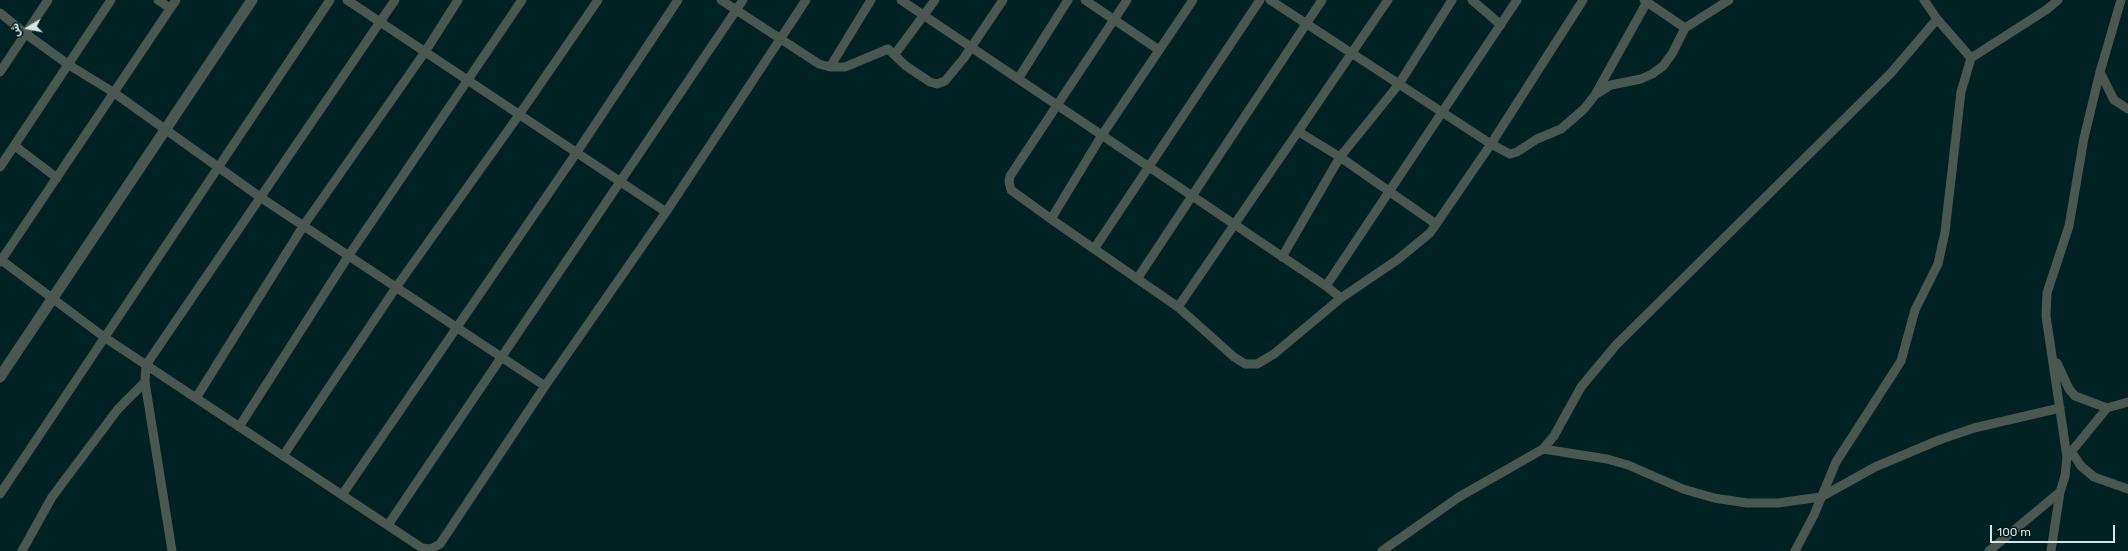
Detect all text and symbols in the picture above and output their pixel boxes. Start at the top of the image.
north arrow [8,8,48,48]
text: ش [8,22,23,38]
scale bar [1992,517,2117,543]
text: 100 m [1997,525,2031,539]

